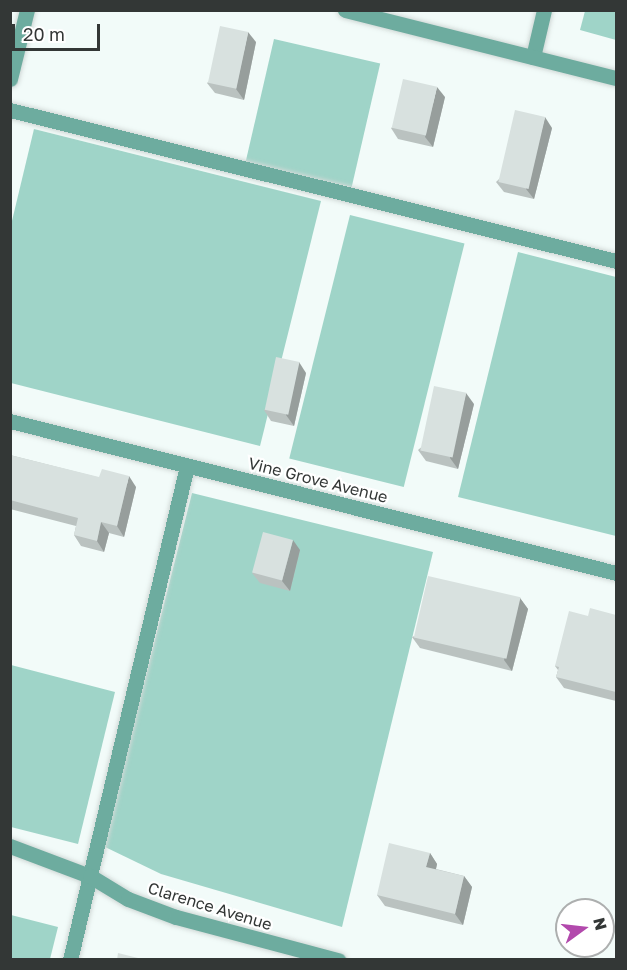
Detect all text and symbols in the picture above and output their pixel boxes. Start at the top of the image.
scale bar [15,12,104,50]
text: 20 m [23,23,65,45]
street label: Vine Grove Avenue [246,453,390,507]
street label: Clarence Avenue [146,878,274,934]
north arrow [555,898,615,958]
text: N [589,915,612,932]

